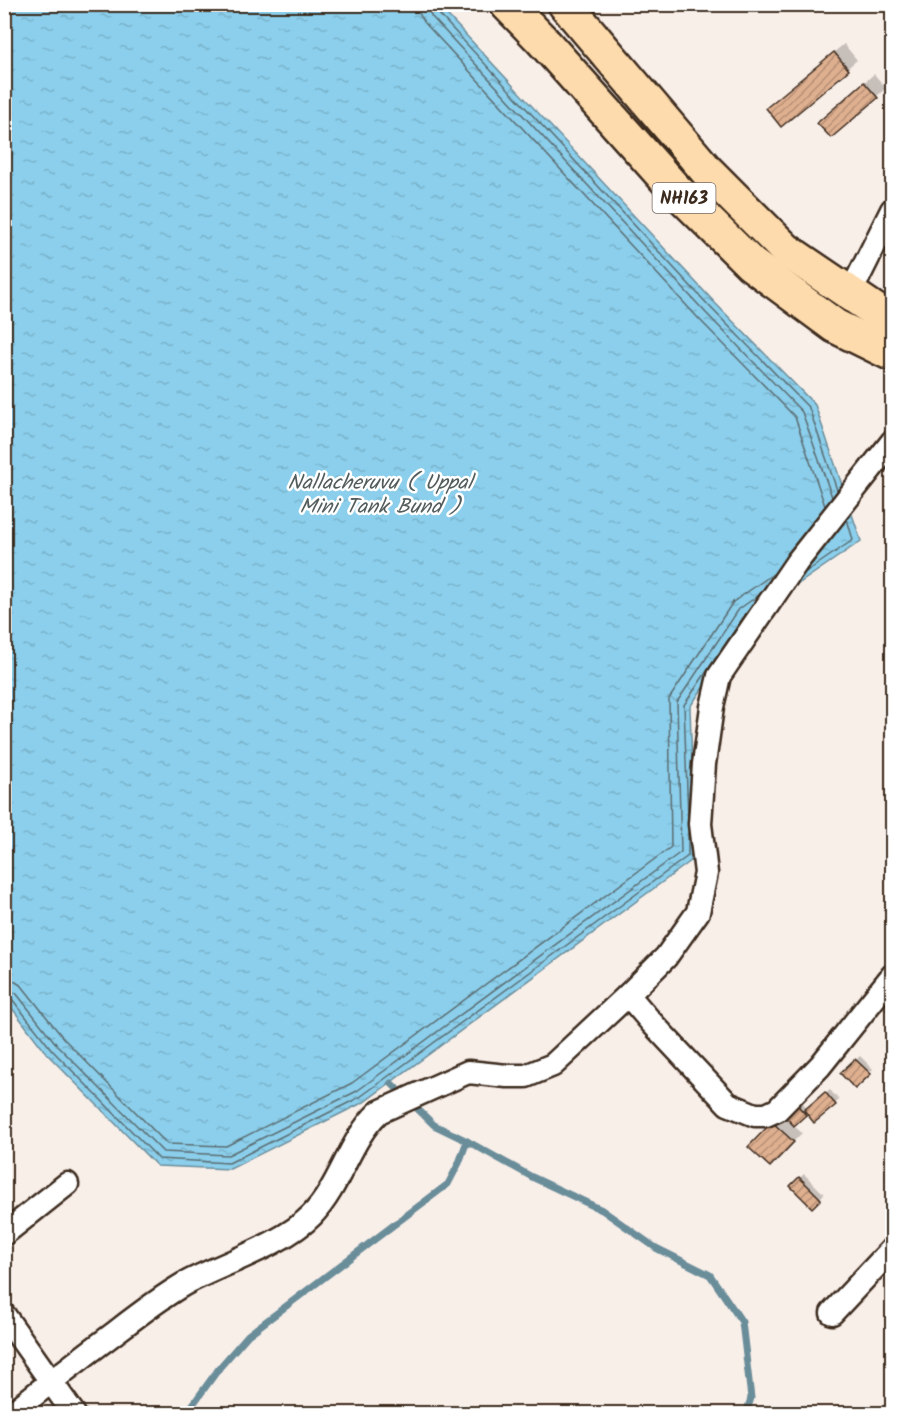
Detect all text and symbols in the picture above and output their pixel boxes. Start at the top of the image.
road number: NH163 [652,183,716,213]
water label: Nallacheruvu ( Uppal Mini Tank Bund ) [288,467,476,524]

